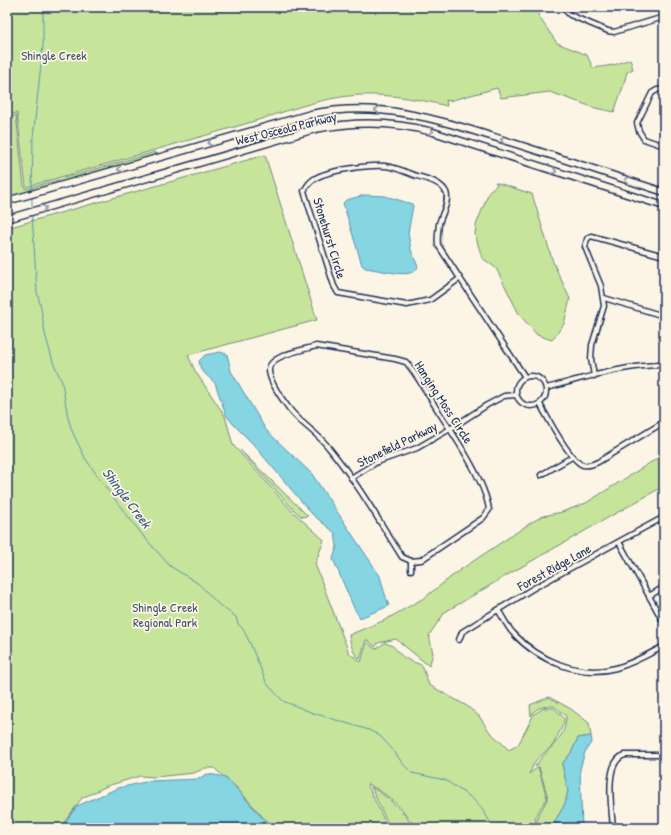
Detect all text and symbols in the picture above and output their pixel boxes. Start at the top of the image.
park label: Shingle Creek [21,46,87,64]
one-way arrow [374,105,380,114]
street label: West Osceola Parkway [234,107,339,149]
one-way arrow [427,126,434,135]
one-way arrow [500,136,507,145]
one-way arrow [206,138,213,147]
one-way arrow [116,164,123,173]
one-way arrow [551,166,558,174]
one-way arrow [624,176,631,185]
street label: Stonehurst Circle [309,195,351,281]
one-way arrow [41,204,48,213]
street label: Hanging Moss Circle [411,357,477,447]
street label: Stonefield Parkway [354,417,440,471]
water label: Shingle Creek [98,464,157,533]
street label: Forest Ridge Lane [513,539,594,595]
park label: Shingle Creek Regional Park [132,598,198,631]

